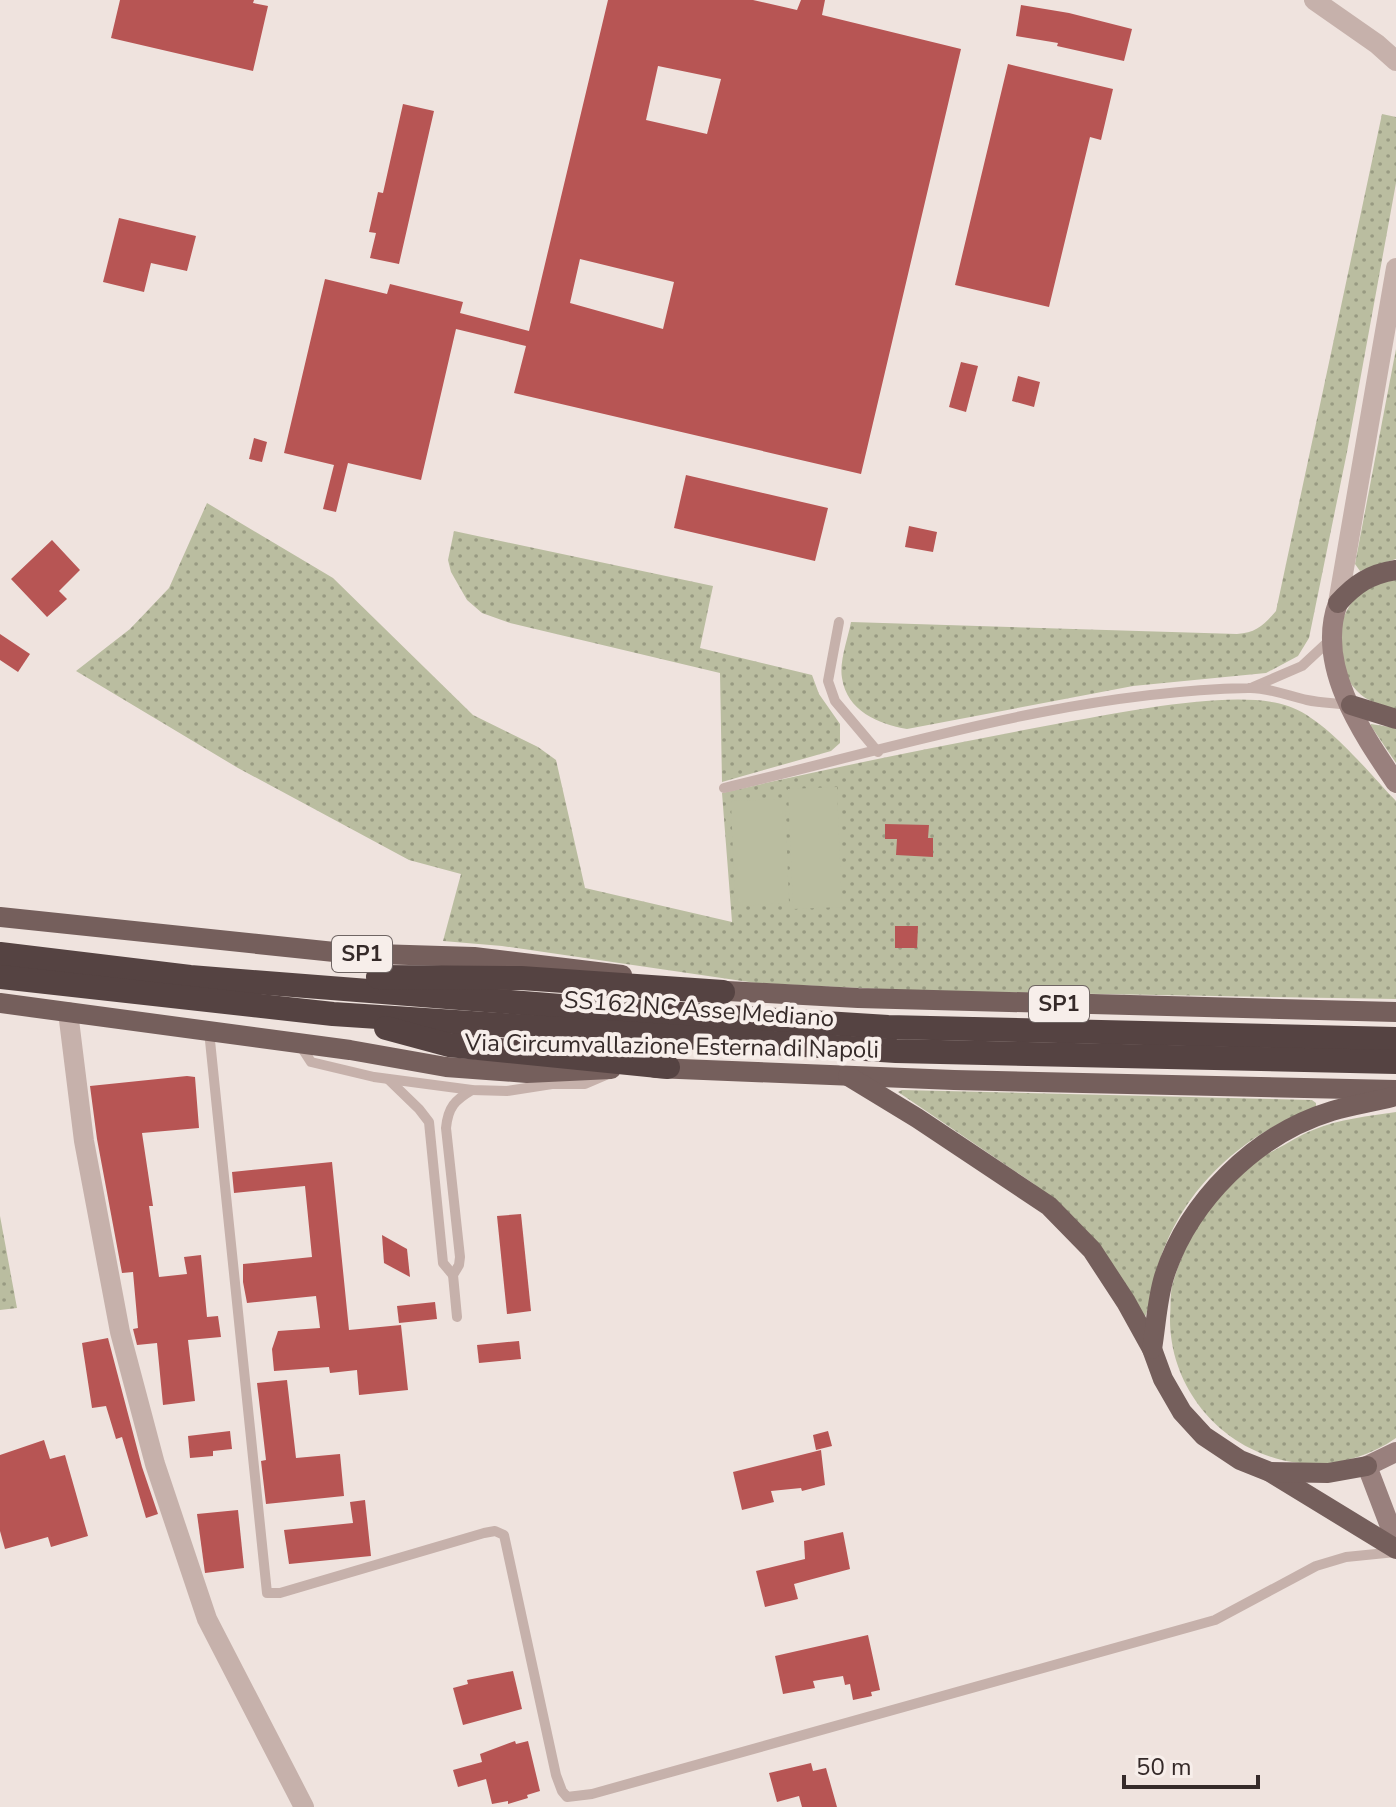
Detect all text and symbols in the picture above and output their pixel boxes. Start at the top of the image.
road number: SP1 [332,936,392,972]
street label: SS162 NC Asse Mediano [563,984,835,1034]
road number: SP1 [1029,986,1089,1022]
street label: Via Circumvallazione Esterna di Napoli [464,1026,879,1066]
scale bar [1124,1739,1258,1789]
text: 50 m [1136,1751,1192,1783]

